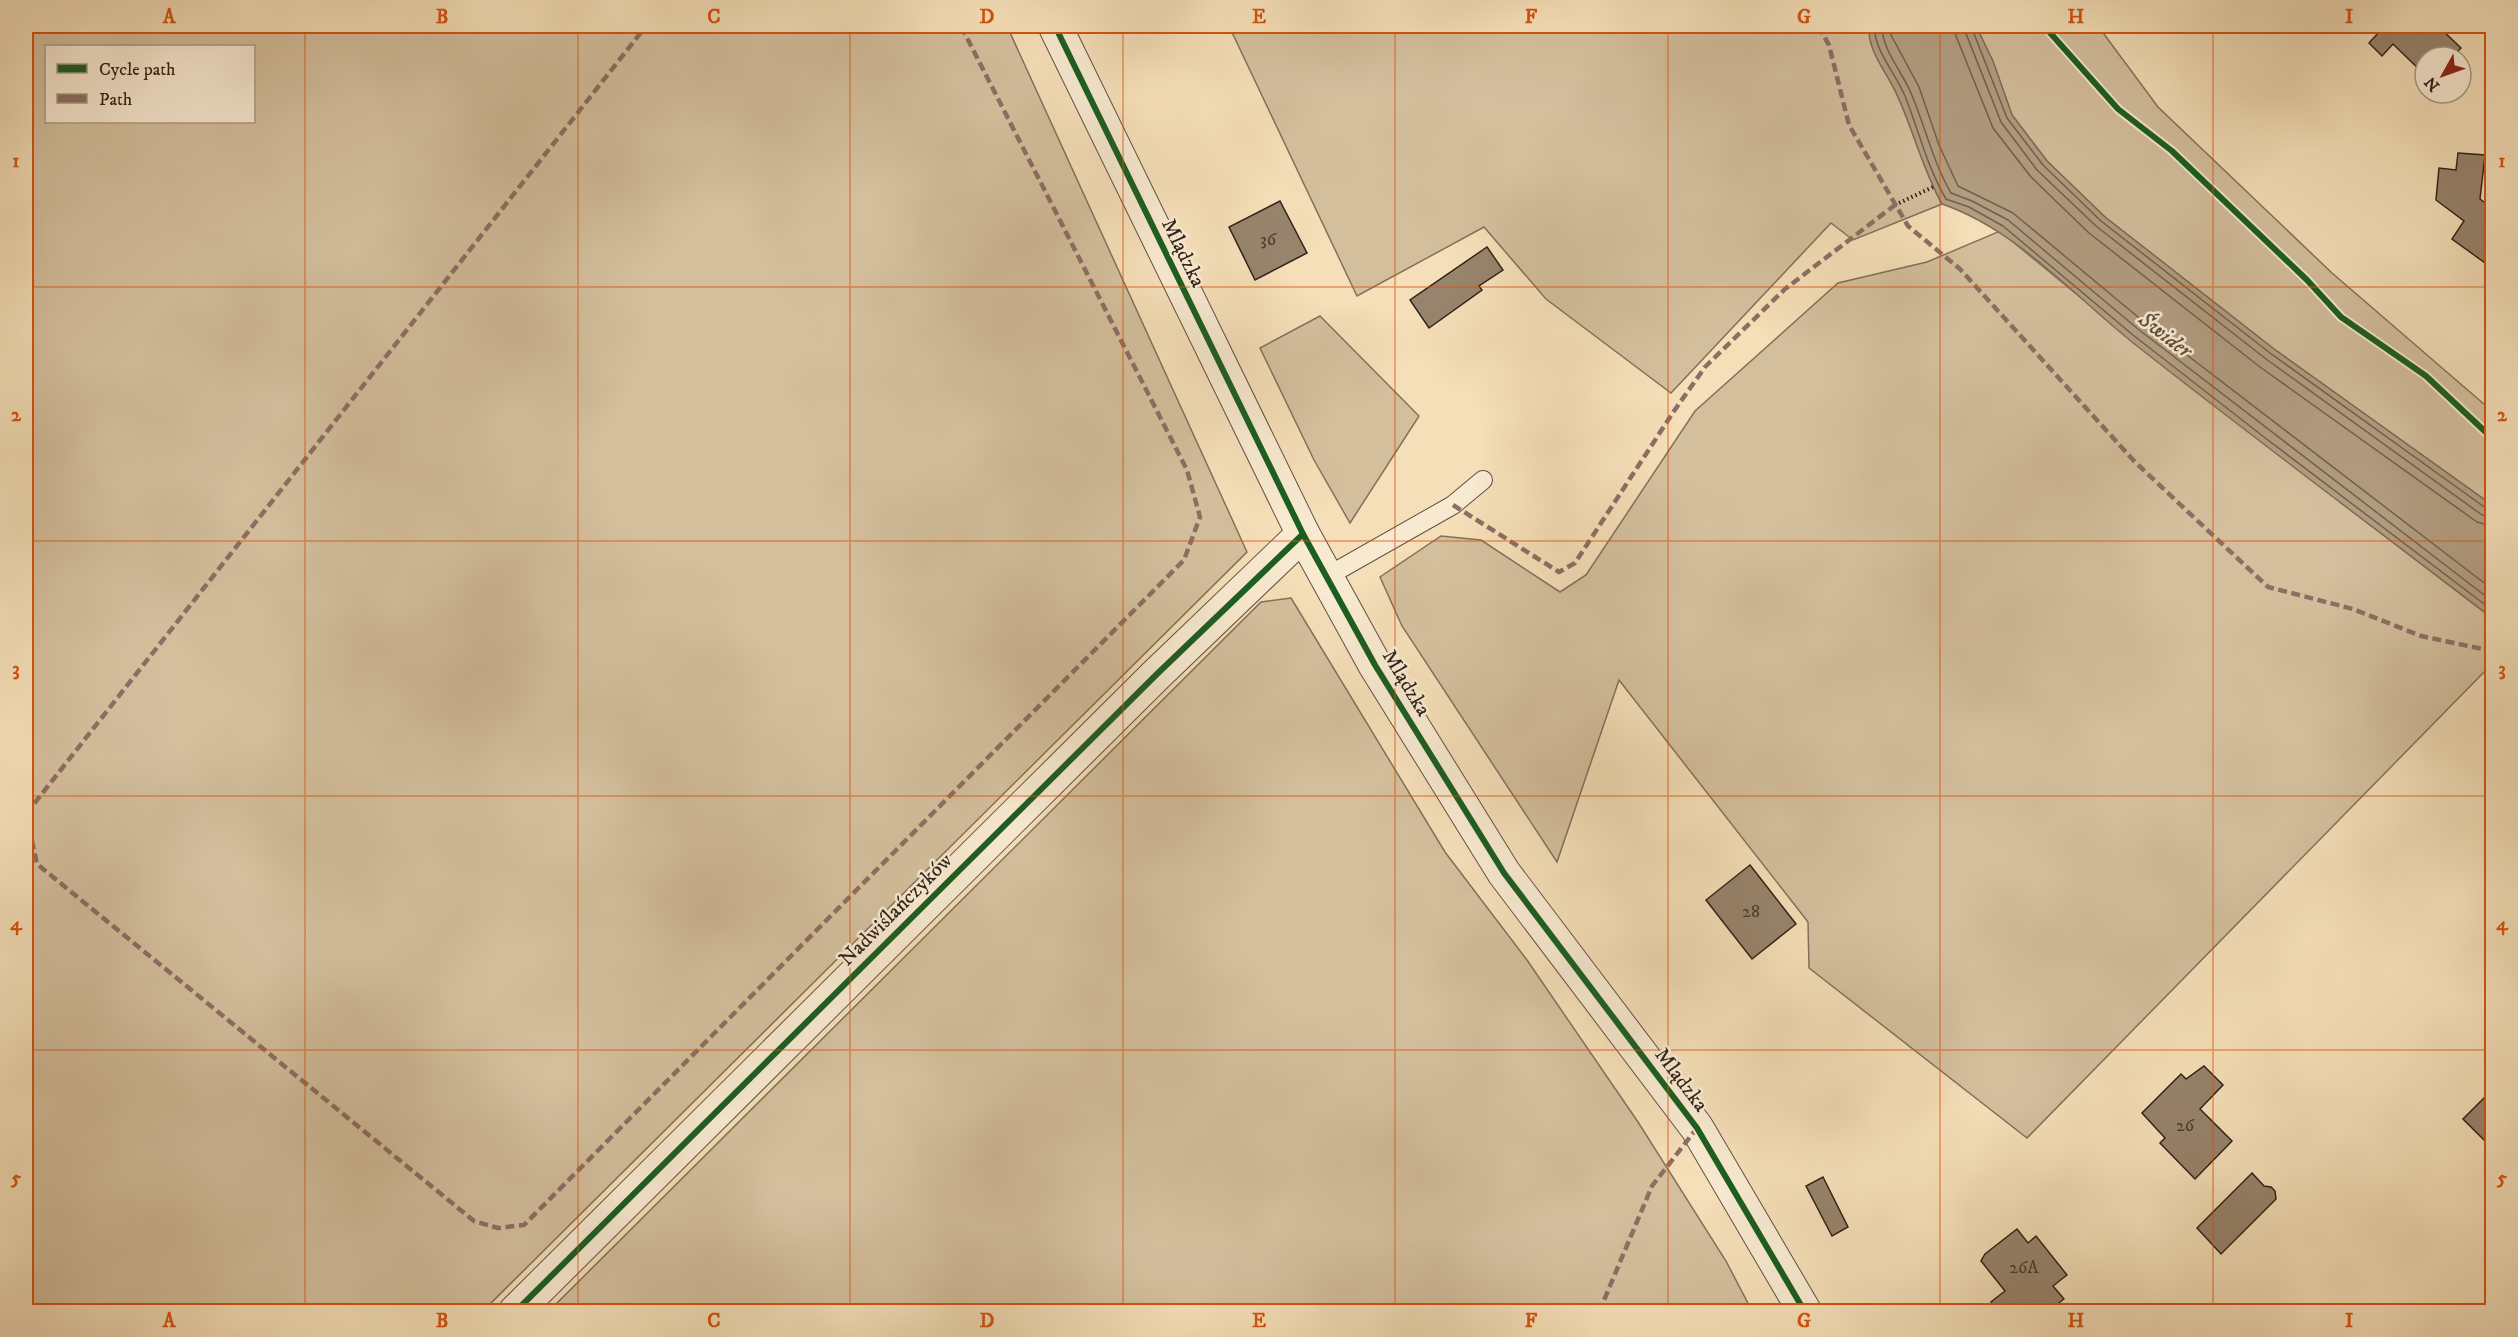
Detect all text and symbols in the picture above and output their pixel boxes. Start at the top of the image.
text: A [162,5,177,30]
text: B [436,5,448,30]
text: C [707,5,721,30]
text: D [980,5,995,30]
text: E [1252,5,1266,30]
text: F [1525,5,1538,30]
text: G [1797,5,1811,30]
text: H [2068,5,2085,30]
text: I [2345,5,2353,30]
legend [45,45,255,123]
north arrow [2413,45,2473,105]
text: Cycle path [99,59,176,81]
text: N [2420,73,2444,95]
text: Path [99,89,133,111]
text: 1 [12,149,20,174]
text: 1 [2498,149,2506,174]
street label: Mlądzka [1155,214,1211,292]
house number: 36 [1260,229,1277,251]
water label: Świder [2132,305,2199,365]
text: 2 [11,403,22,428]
text: 2 [2497,403,2508,428]
street label: Mlądzka [1376,645,1436,721]
text: 3 [12,657,20,682]
text: 3 [2498,657,2506,682]
street label: Nadwiślańczyków [834,847,959,972]
house number: 28 [1742,901,1760,923]
text: 4 [10,912,23,937]
text: 4 [2496,912,2509,937]
street label: Mlądzka [1649,1043,1713,1117]
house number: 26 [2176,1115,2195,1137]
text: 5 [10,1166,21,1191]
text: 5 [2496,1166,2507,1191]
house number: 26A [2009,1257,2039,1279]
text: A [162,1309,177,1334]
text: B [436,1309,448,1334]
text: C [707,1309,721,1334]
text: D [980,1309,995,1334]
text: E [1252,1309,1266,1334]
text: F [1525,1309,1538,1334]
text: G [1797,1309,1811,1334]
text: H [2068,1309,2085,1334]
text: I [2345,1309,2353,1334]

